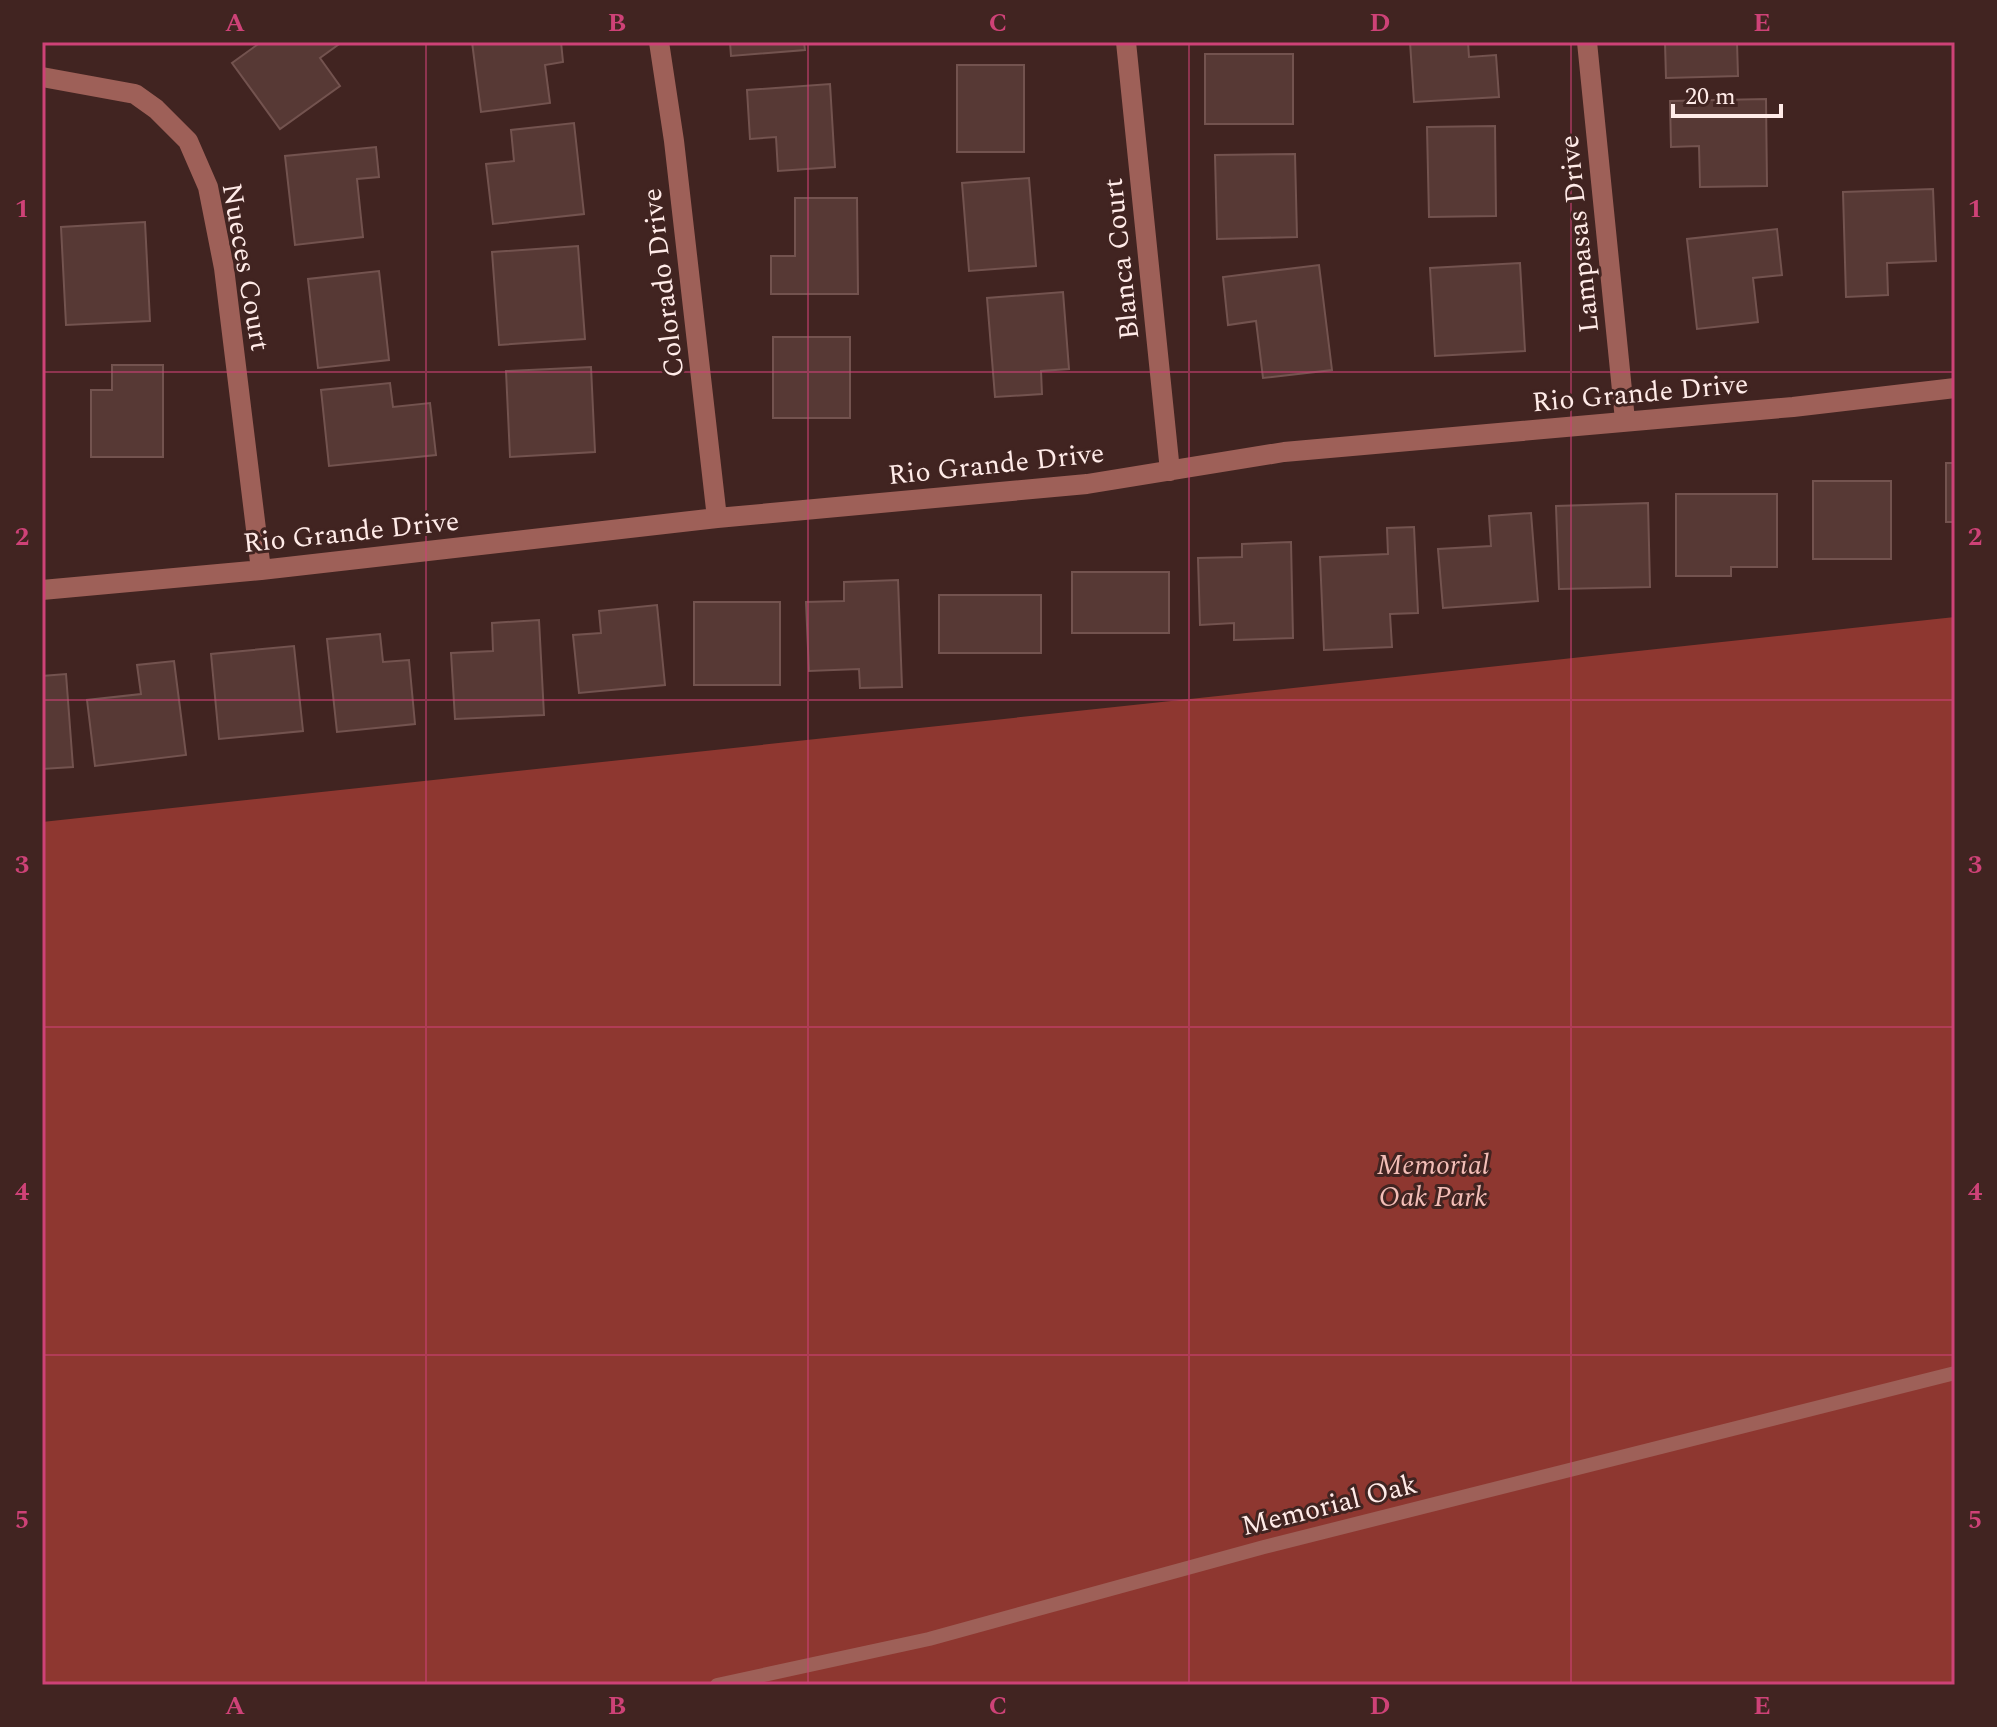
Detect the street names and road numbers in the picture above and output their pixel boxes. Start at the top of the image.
street label: Lampasas Drive [1548,133,1611,335]
street label: Blanca Court [1092,176,1151,342]
street label: Nueces Court [210,180,281,355]
street label: Colorado Drive [631,186,696,380]
street label: Rio Grande Drive [1530,363,1750,424]
street label: Rio Grande Drive [886,432,1106,497]
street label: Rio Grande Drive [241,500,461,565]
street label: Memorial Oak [1237,1463,1422,1548]

